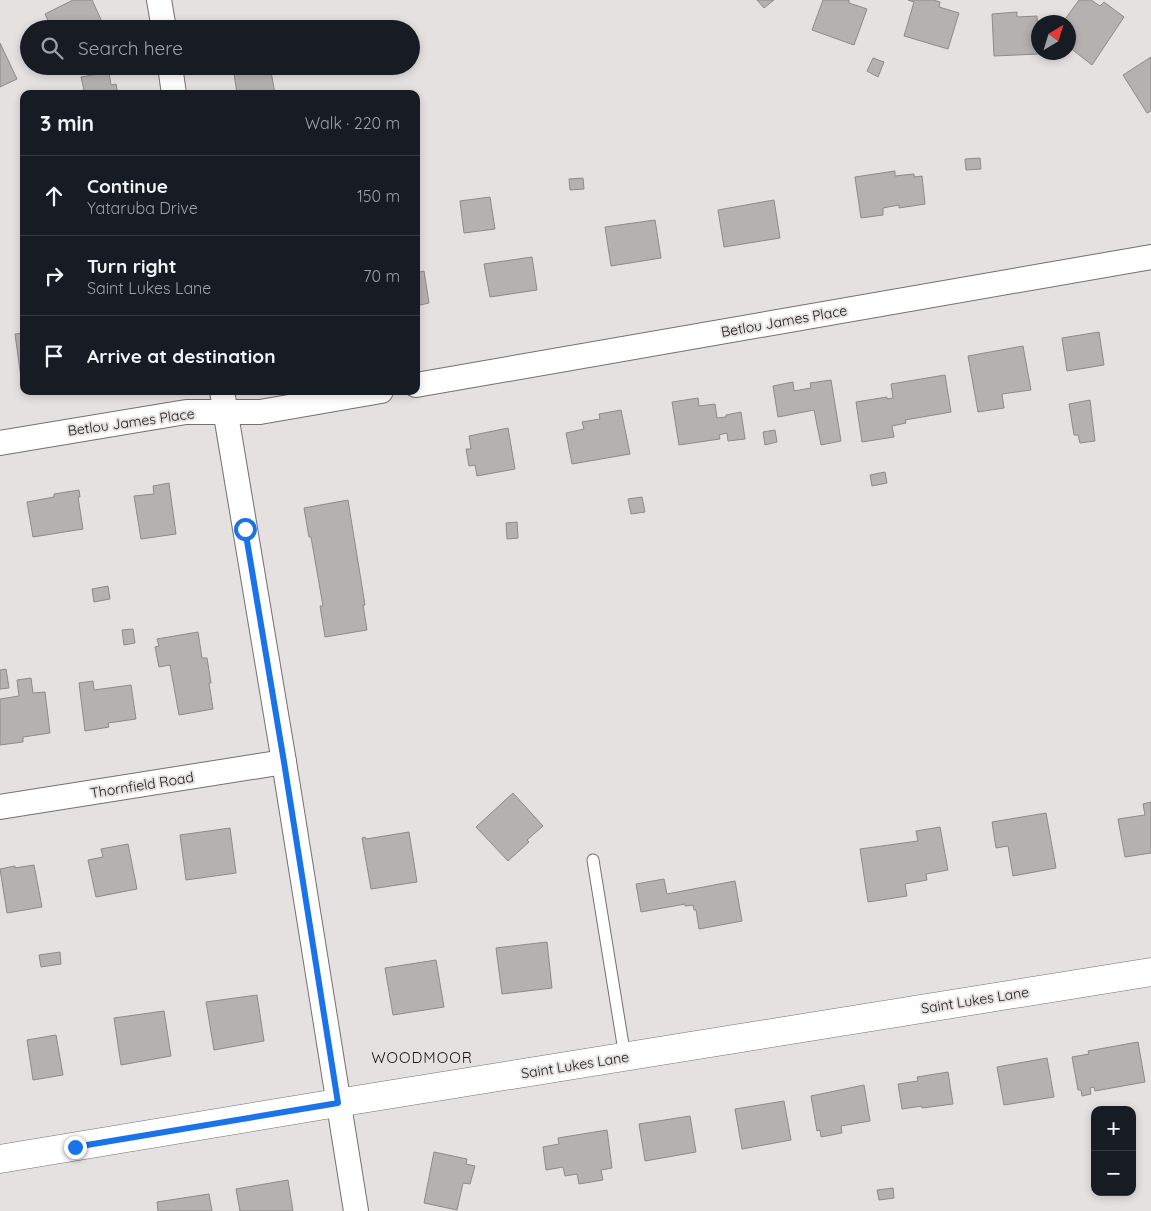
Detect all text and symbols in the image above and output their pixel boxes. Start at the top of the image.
north arrow [1031,15,1076,60]
search box [20,20,420,75]
icon: search [38,34,66,62]
text: Search here [78,36,183,60]
text: 3 min [40,110,94,136]
text: Walk · 220 m [305,113,400,133]
text: Continue [87,174,168,198]
icon: ahead [40,182,68,210]
text: 150 m [357,186,400,206]
text: Yataruba Drive [87,198,198,218]
text: Turn right [87,254,176,278]
icon: right [40,262,68,290]
text: 70 m [363,266,400,286]
text: Saint Lukes Lane [87,278,211,298]
street label: Betlou James Place [719,301,849,341]
icon: arrive [40,342,68,370]
text: Arrive at destination [87,344,276,368]
street label: Betlou James Place [66,404,196,440]
route start [234,518,257,541]
street label: Thornfield Road [89,768,195,802]
street label: Saint Lukes Lane [920,983,1030,1017]
district label: WOODMOOR [371,1048,473,1067]
street label: Saint Lukes Lane [520,1048,630,1082]
map controls [1091,1106,1136,1196]
button: + [1091,1106,1136,1151]
route end [64,1136,87,1159]
button: − [1091,1151,1136,1196]

